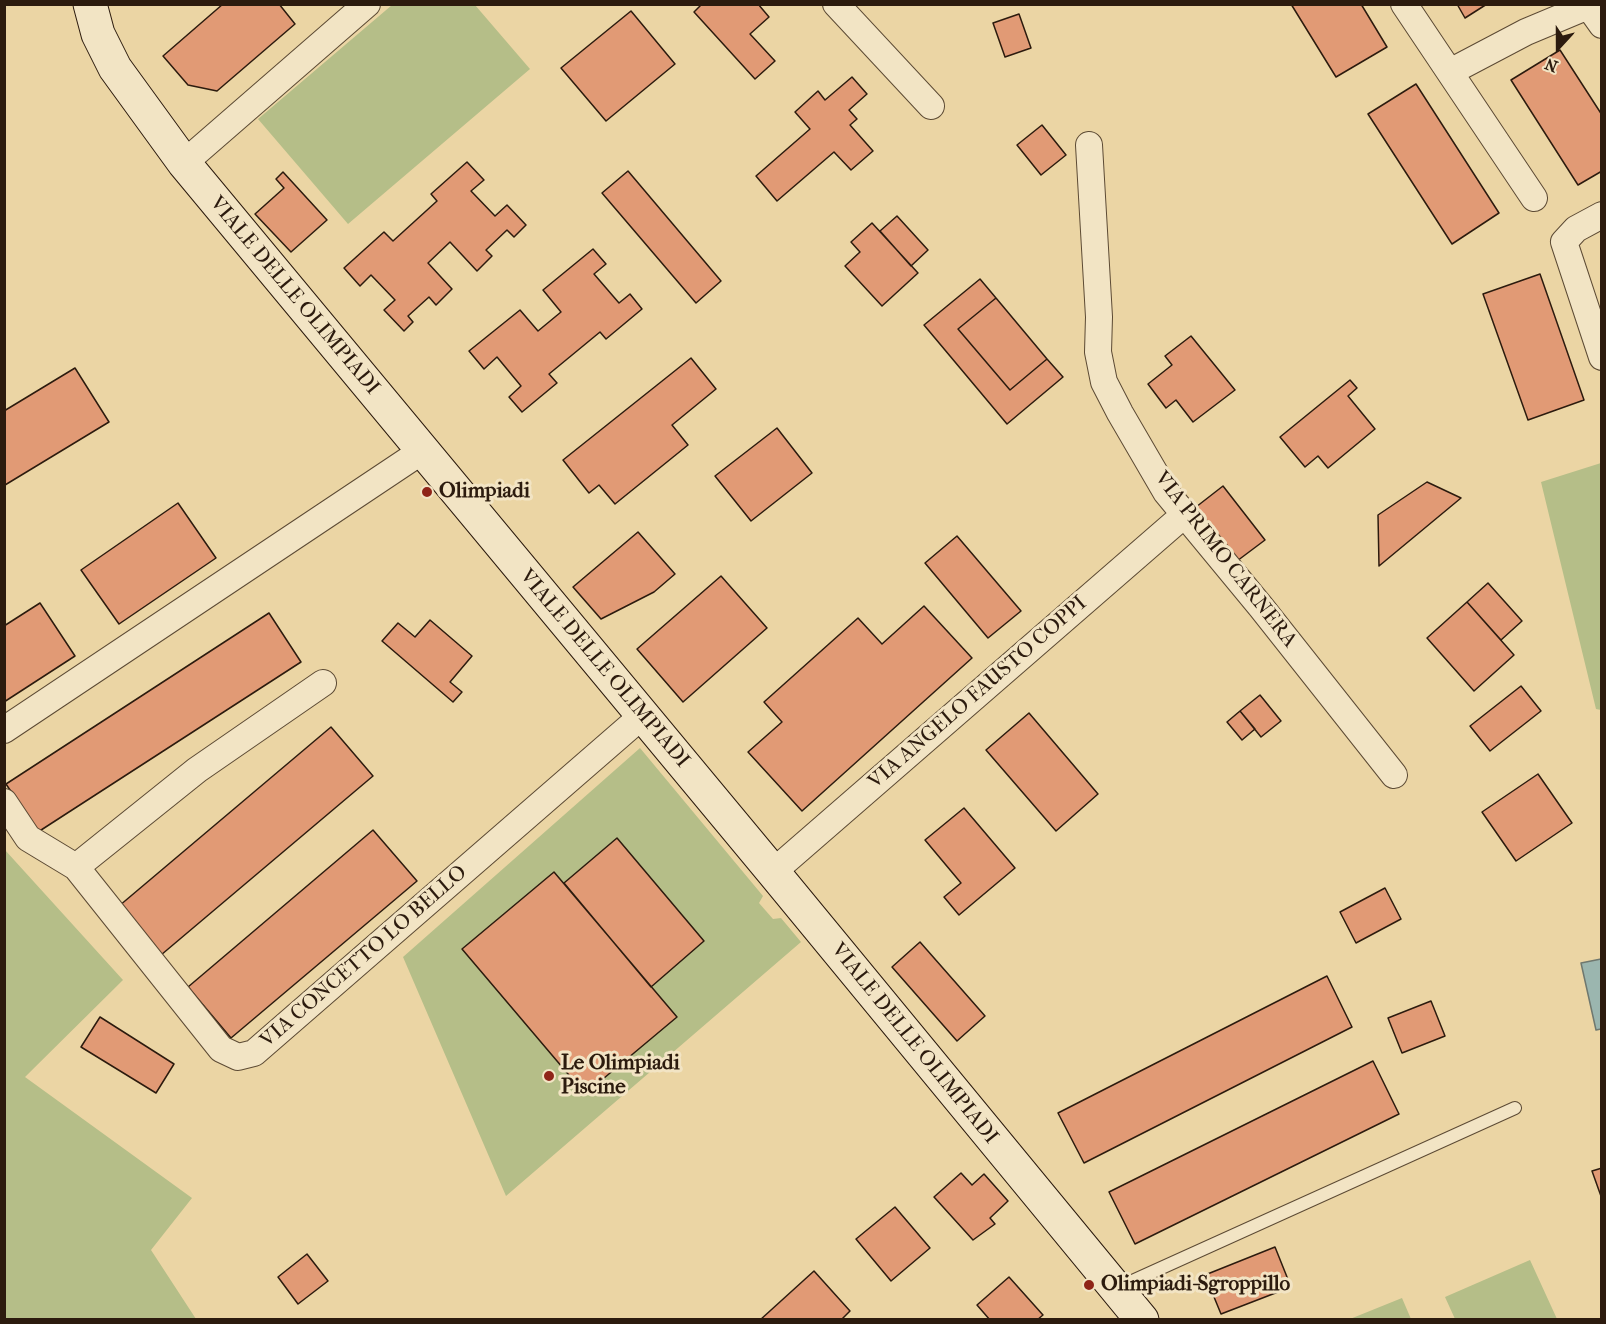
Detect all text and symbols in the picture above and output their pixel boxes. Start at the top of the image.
north arrow [1528,18,1588,78]
text: N [1542,54,1560,76]
street label: VIALE DELLE OLIMPIADI [204,192,384,400]
street label: VIA PRIMO CARNERA [1148,467,1302,653]
place label: Olimpiadi [439,479,530,505]
marker: Olimpiadi [420,485,434,499]
street label: VIALE DELLE OLIMPIADI [514,565,694,773]
street label: VIA ANGELO FAUSTO COPPI [864,591,1092,795]
street label: VIA CONCETTO LO BELLO [256,861,472,1053]
street label: VIALE DELLE OLIMPIADI [825,938,1003,1150]
place label: Le Olimpiadi Piscine [561,1051,680,1101]
marker: Le Olimpiadi Piscine [542,1069,556,1083]
place label: Olimpiadi-Sgroppillo [1101,1272,1290,1298]
marker: Olimpiadi-Sgroppillo [1082,1278,1096,1292]

